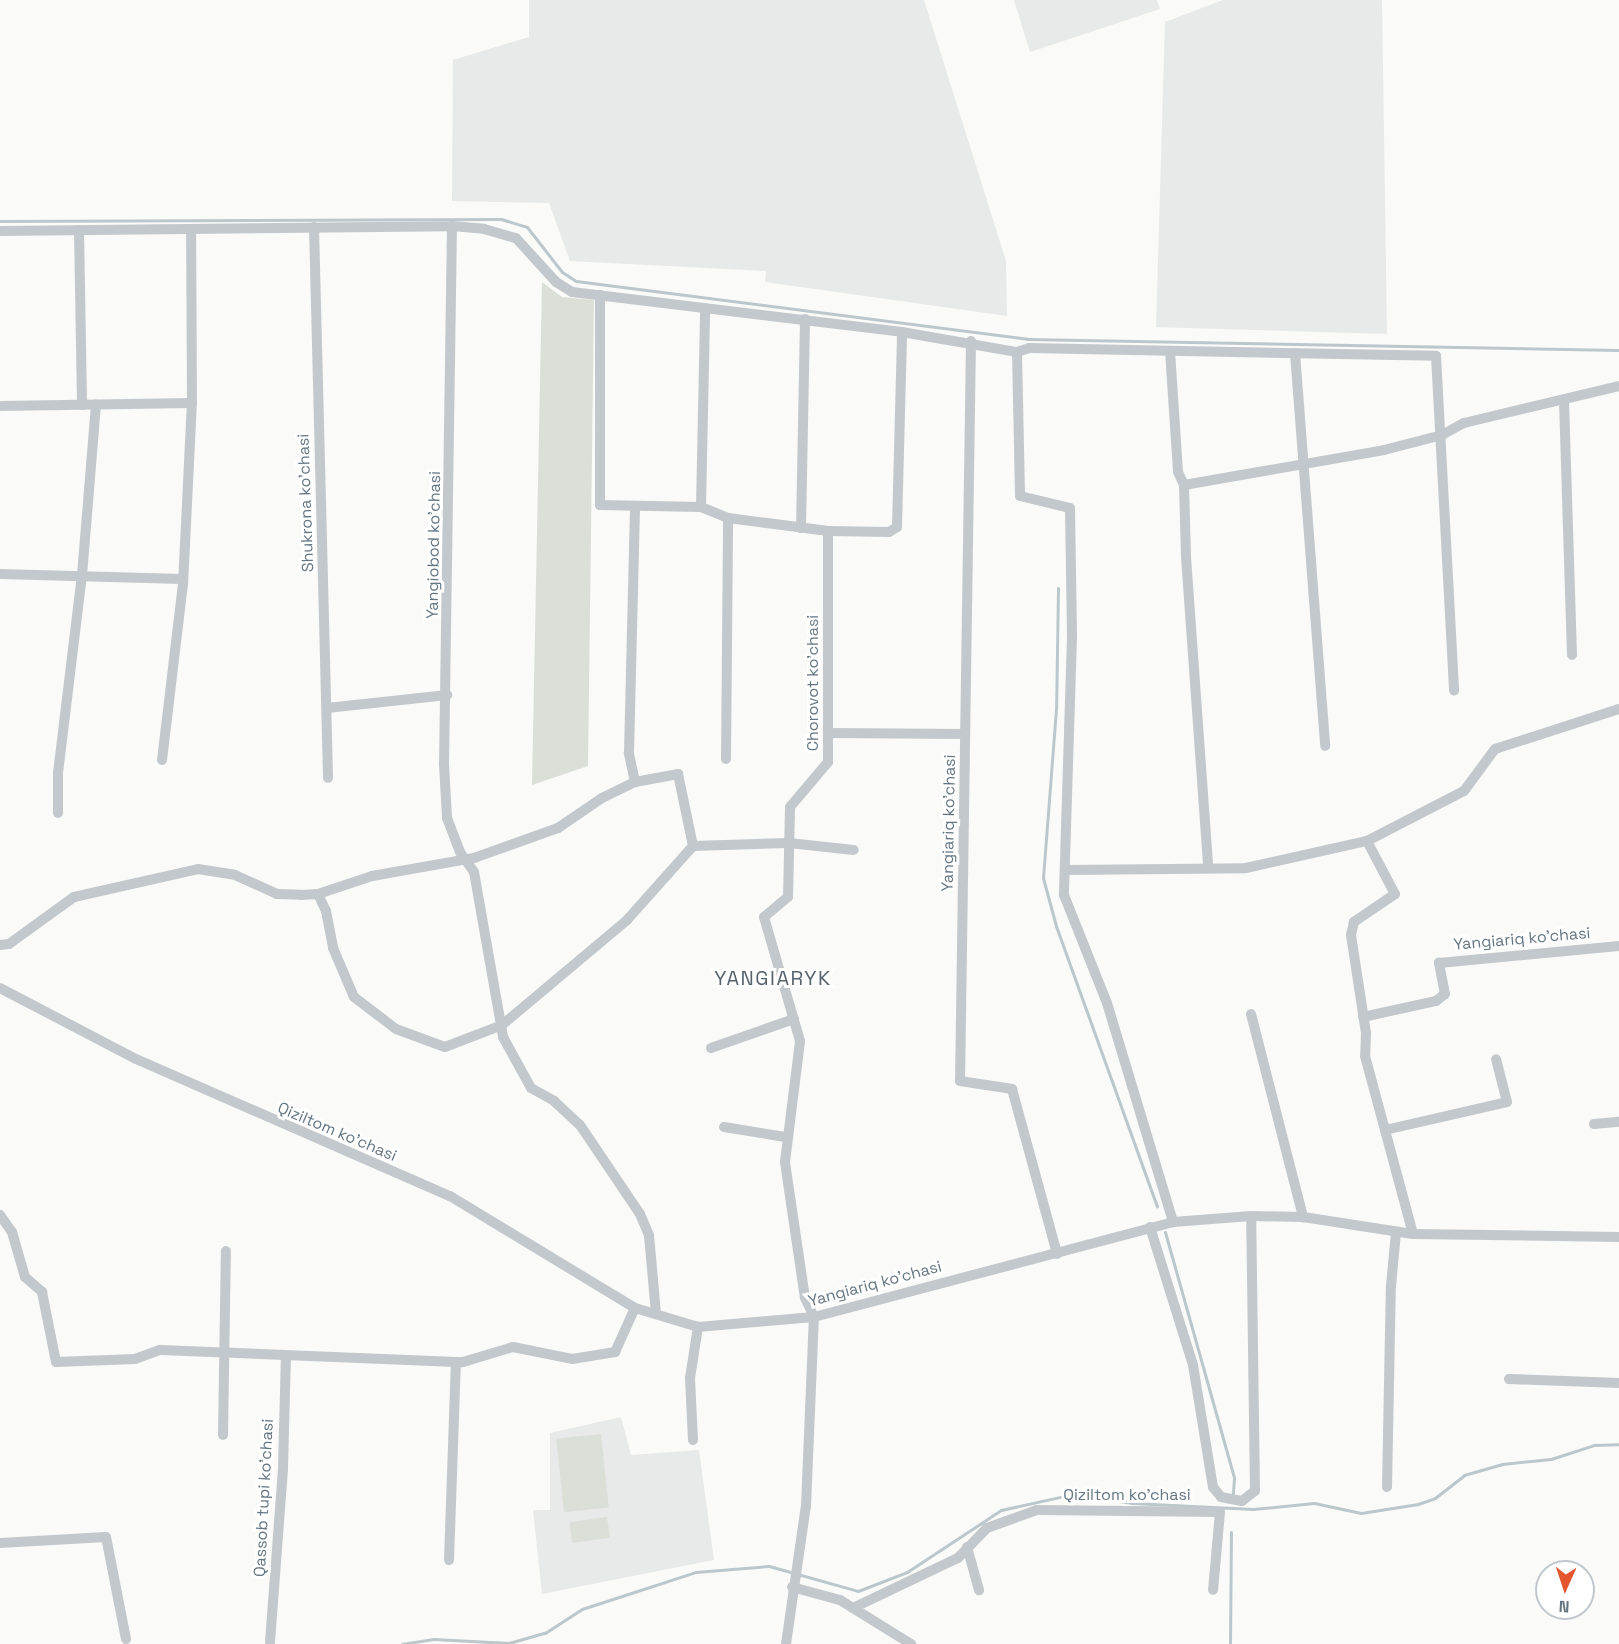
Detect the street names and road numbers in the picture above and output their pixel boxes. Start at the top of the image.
street label: Shukrona ko'chasi [294,433,318,573]
street label: Yangiobod ko'chasi [423,471,445,619]
street label: Chorovot ko'chasi [803,615,823,751]
street label: Yangiariq ko'chasi [938,754,960,892]
street label: Yangiariq ko'chasi [1453,923,1591,955]
street label: Qiziltom ko'chasi [275,1098,399,1166]
street label: Yangiariq ko'chasi [806,1257,944,1311]
street label: Qassob tupi ko'chasi [250,1418,278,1578]
street label: Qiziltom ko'chasi [1063,1485,1191,1505]

